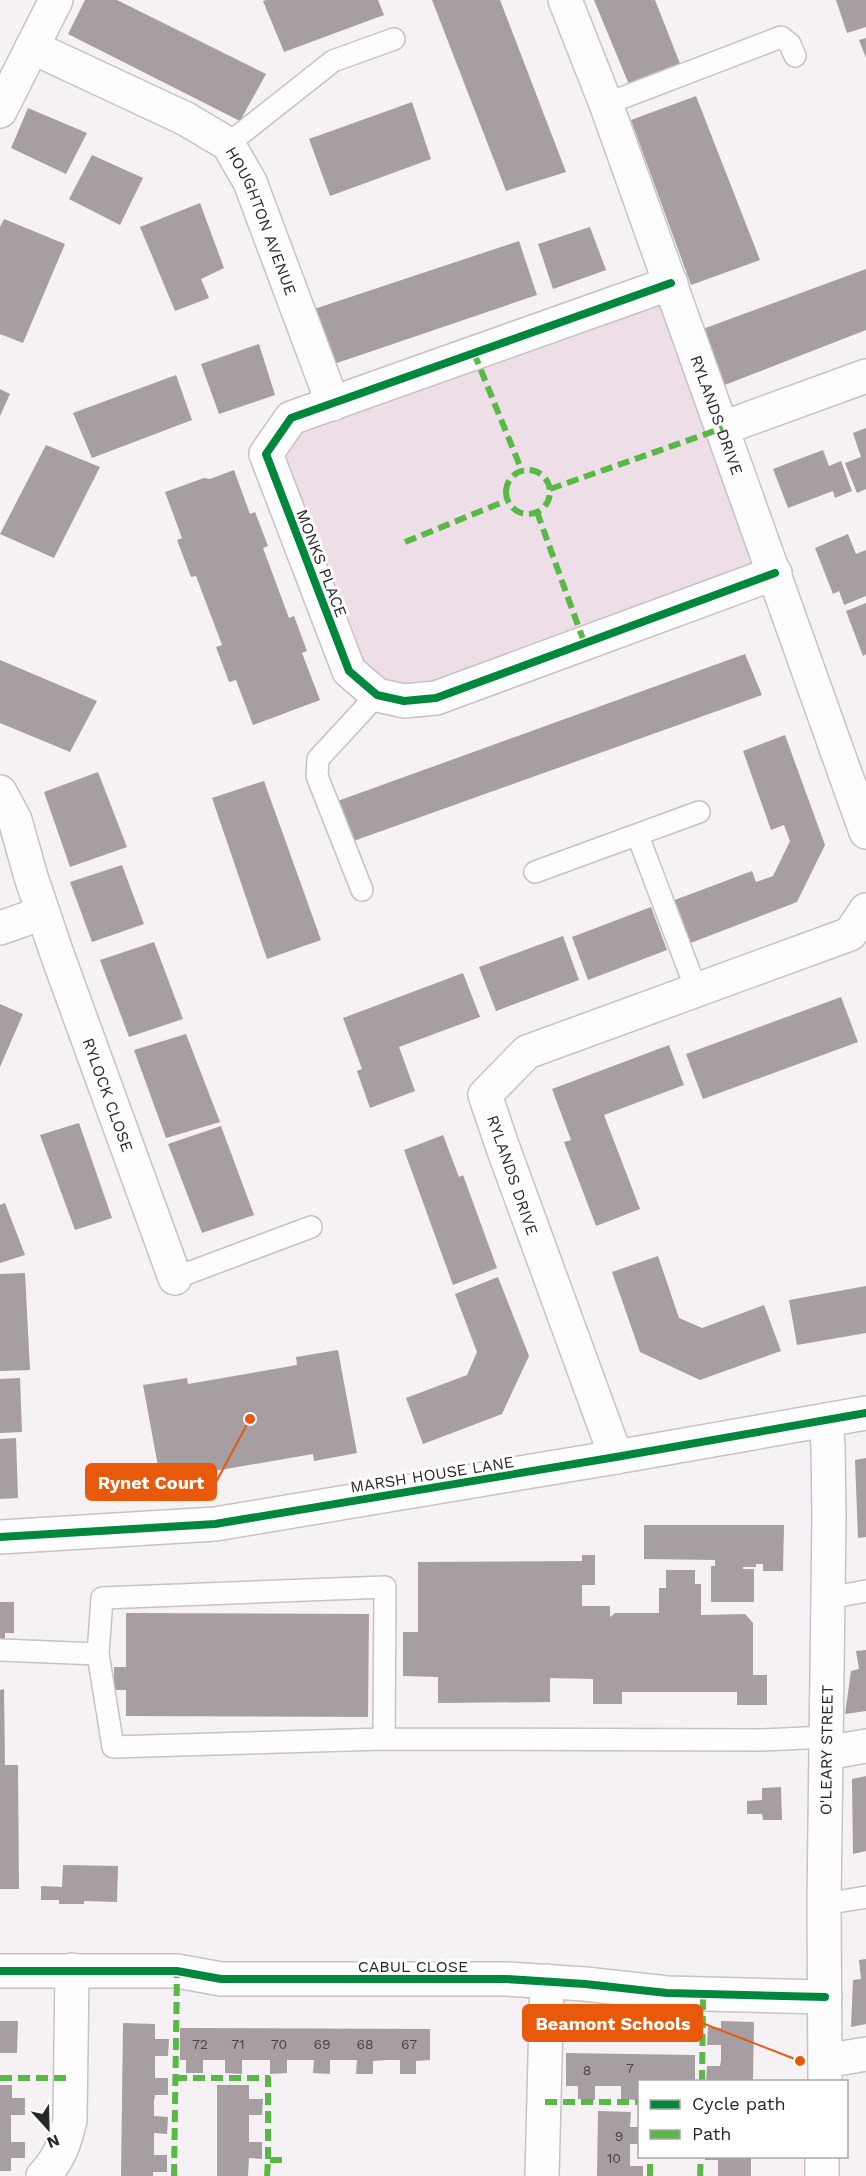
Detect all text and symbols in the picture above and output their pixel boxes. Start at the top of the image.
street label: HOUGHTON AVENUE [221,143,300,298]
street label: RYLANDS DRIVE [686,353,747,478]
street label: MONKS PLACE [292,507,351,620]
street label: RYLOCK CLOSE [78,1035,137,1154]
street label: RYLANDS DRIVE [483,1113,542,1238]
street label: MARSH HOUSE LANE [349,1452,515,1497]
callout: Rynet Court [86,1464,216,1500]
text: Rynet Court [98,1472,204,1493]
street label: O'LEARY STREET [816,1684,837,1815]
street label: CABUL CLOSE [358,1957,468,1976]
callout: Beamont Schools [523,2005,702,2041]
text: Beamont Schools [535,2013,691,2034]
house number: 72 [192,2036,208,2052]
house number: 71 [231,2036,245,2052]
house number: 70 [271,2036,287,2052]
house number: 69 [313,2036,331,2052]
house number: 68 [356,2036,374,2052]
house number: 67 [401,2036,417,2052]
house number: 7 [626,2060,634,2076]
house number: 8 [583,2062,591,2078]
legend [638,2080,848,2158]
text: Cycle path [692,2093,786,2114]
north arrow [18,2098,78,2158]
text: Path [692,2123,732,2144]
house number: 9 [615,2128,623,2144]
text: N [44,2130,62,2152]
house number: 10 [607,2150,621,2166]

